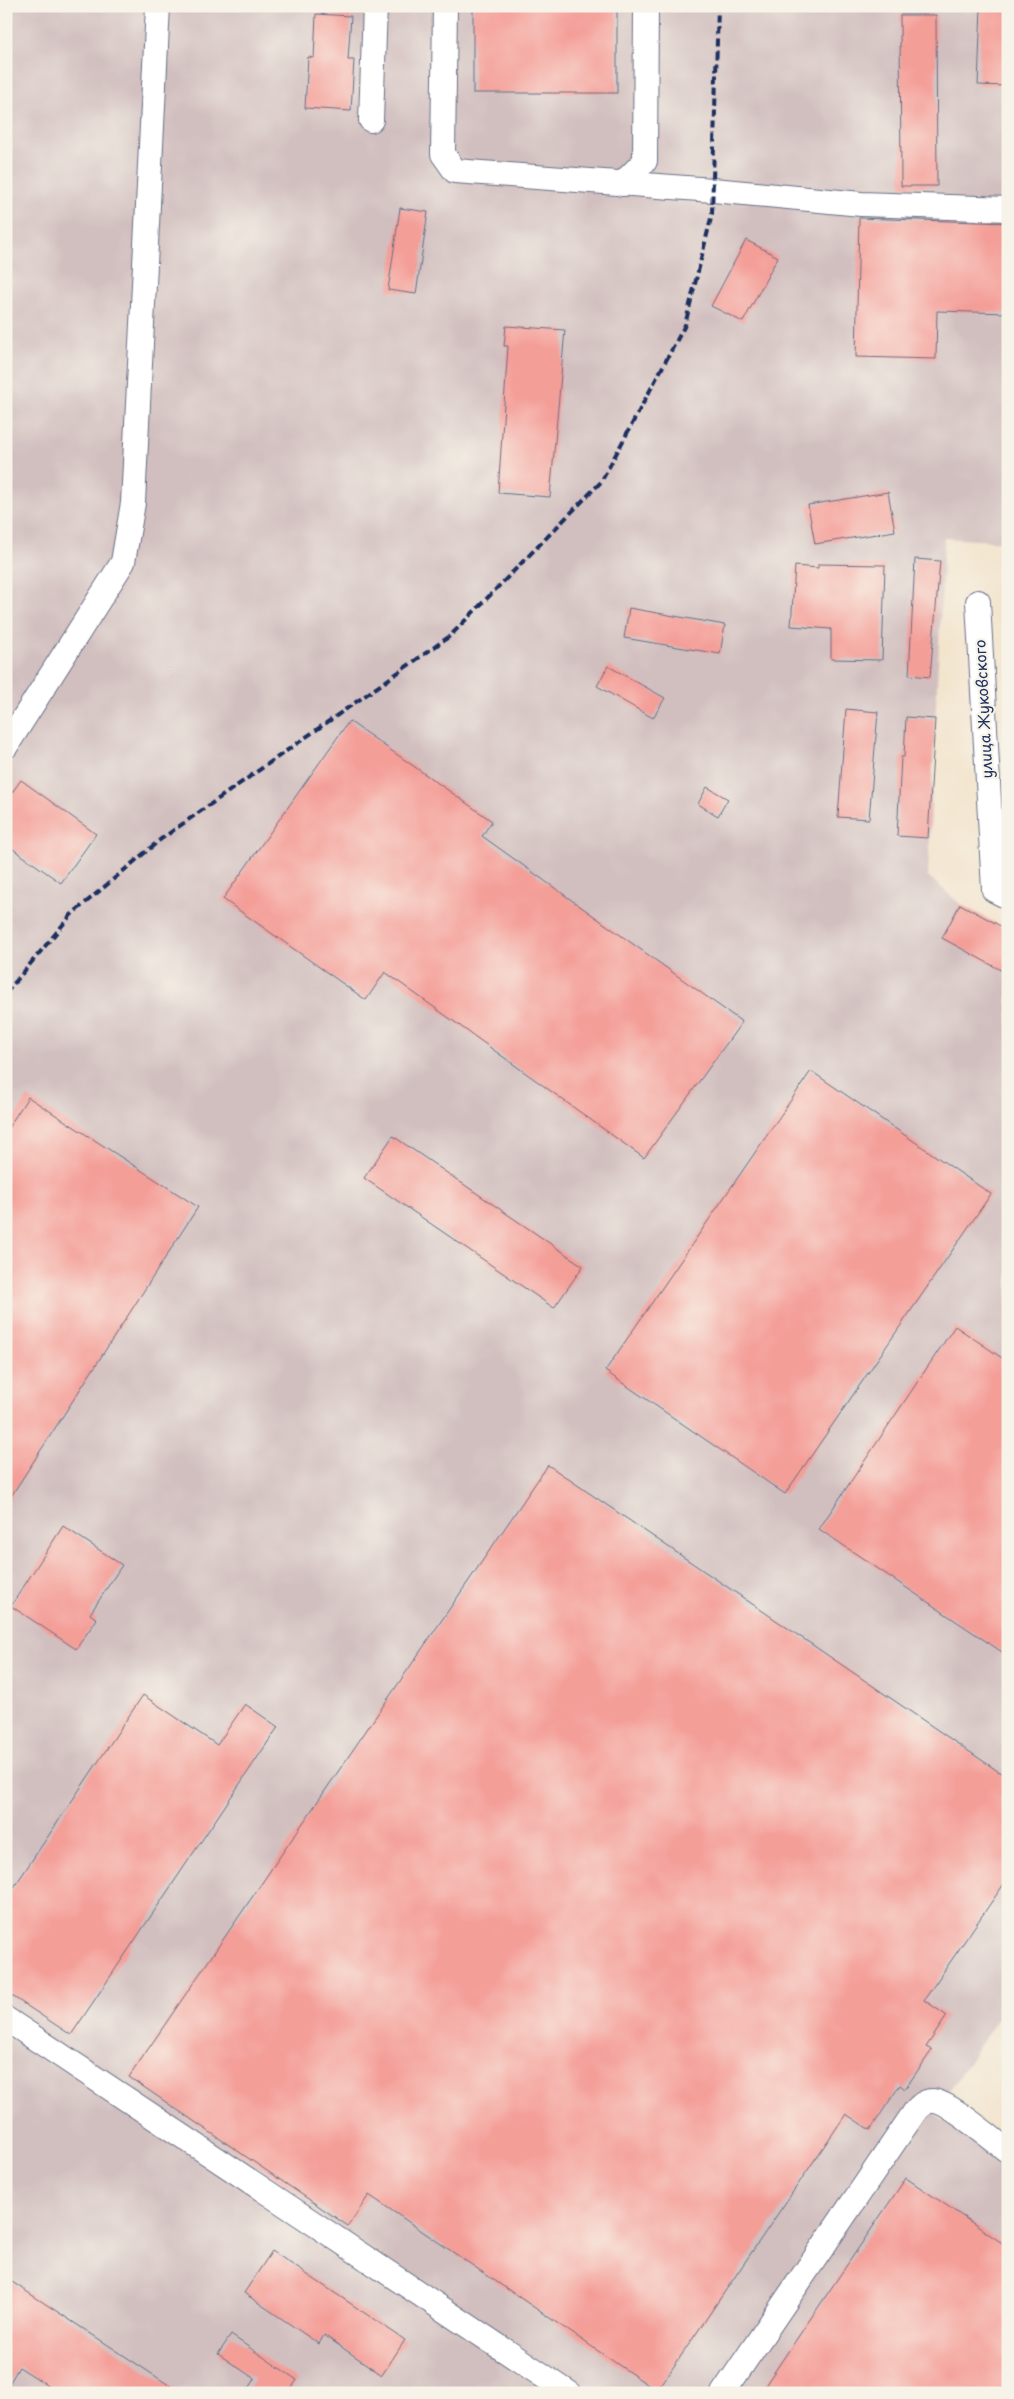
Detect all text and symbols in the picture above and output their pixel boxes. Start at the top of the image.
street label: улица Жуковского [967,639,998,779]

